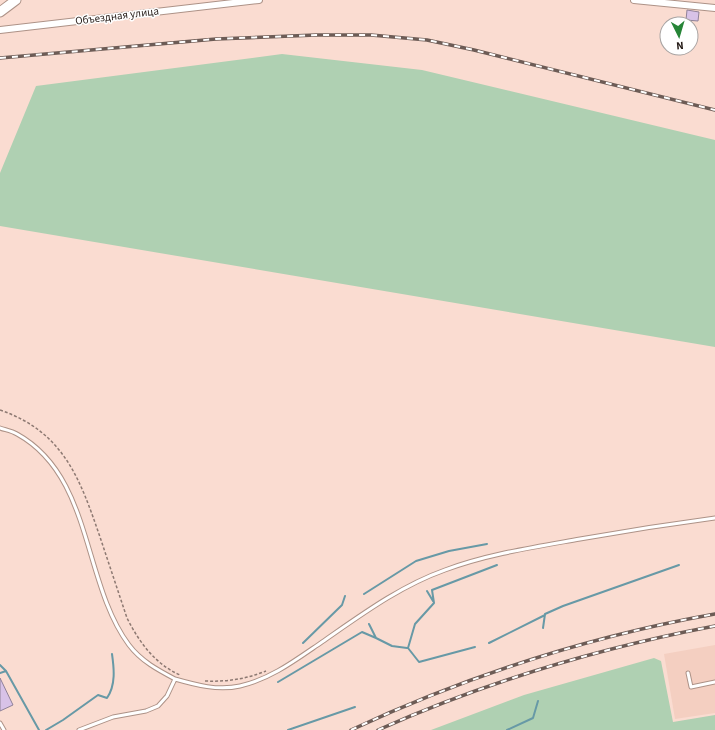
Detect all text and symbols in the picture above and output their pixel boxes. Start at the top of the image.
street label: Объездная улица [74,3,160,29]
north arrow [659,16,699,56]
text: N [676,38,684,53]

